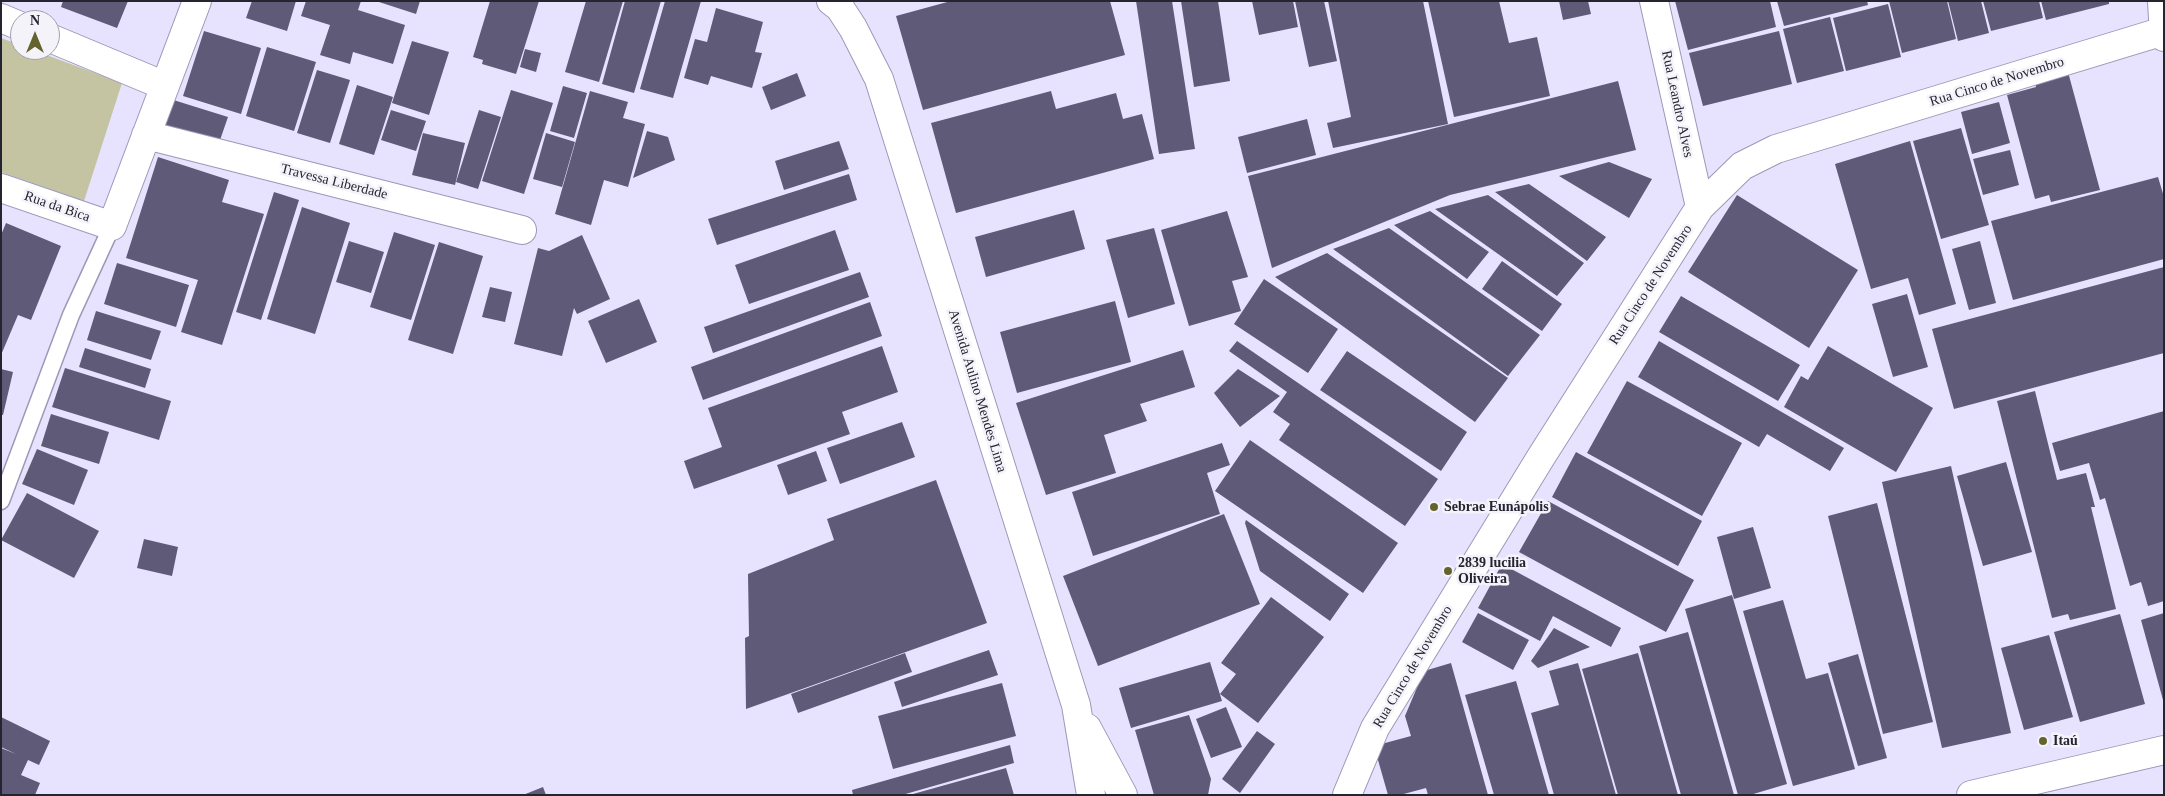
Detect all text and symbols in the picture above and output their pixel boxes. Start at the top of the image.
north arrow [10,10,60,60]
text: N [30,13,40,28]
street label: Rua Leandro Alves [1657,49,1697,159]
street label: Rua Cinco de Novembro [1928,54,2066,110]
street label: Travessa Liberdade [279,161,389,203]
street label: Rua da Bica [22,188,92,226]
street label: Rua Cinco de Novembro [1606,222,1696,348]
street label: Avenida Aulino Mendes Lima [944,307,1010,475]
place label: Sebrae Eunápolis [1444,499,1549,515]
marker: Sebrae Eunápolis [1428,501,1440,513]
place label: 2839 lucilia Oliveira [1458,555,1526,588]
marker: 2839 lucilia Oliveira [1442,565,1454,577]
street label: Rua Cinco de Novembro [1370,603,1456,731]
place label: Itaú [2053,733,2078,749]
marker: Itaú [2037,735,2049,747]

